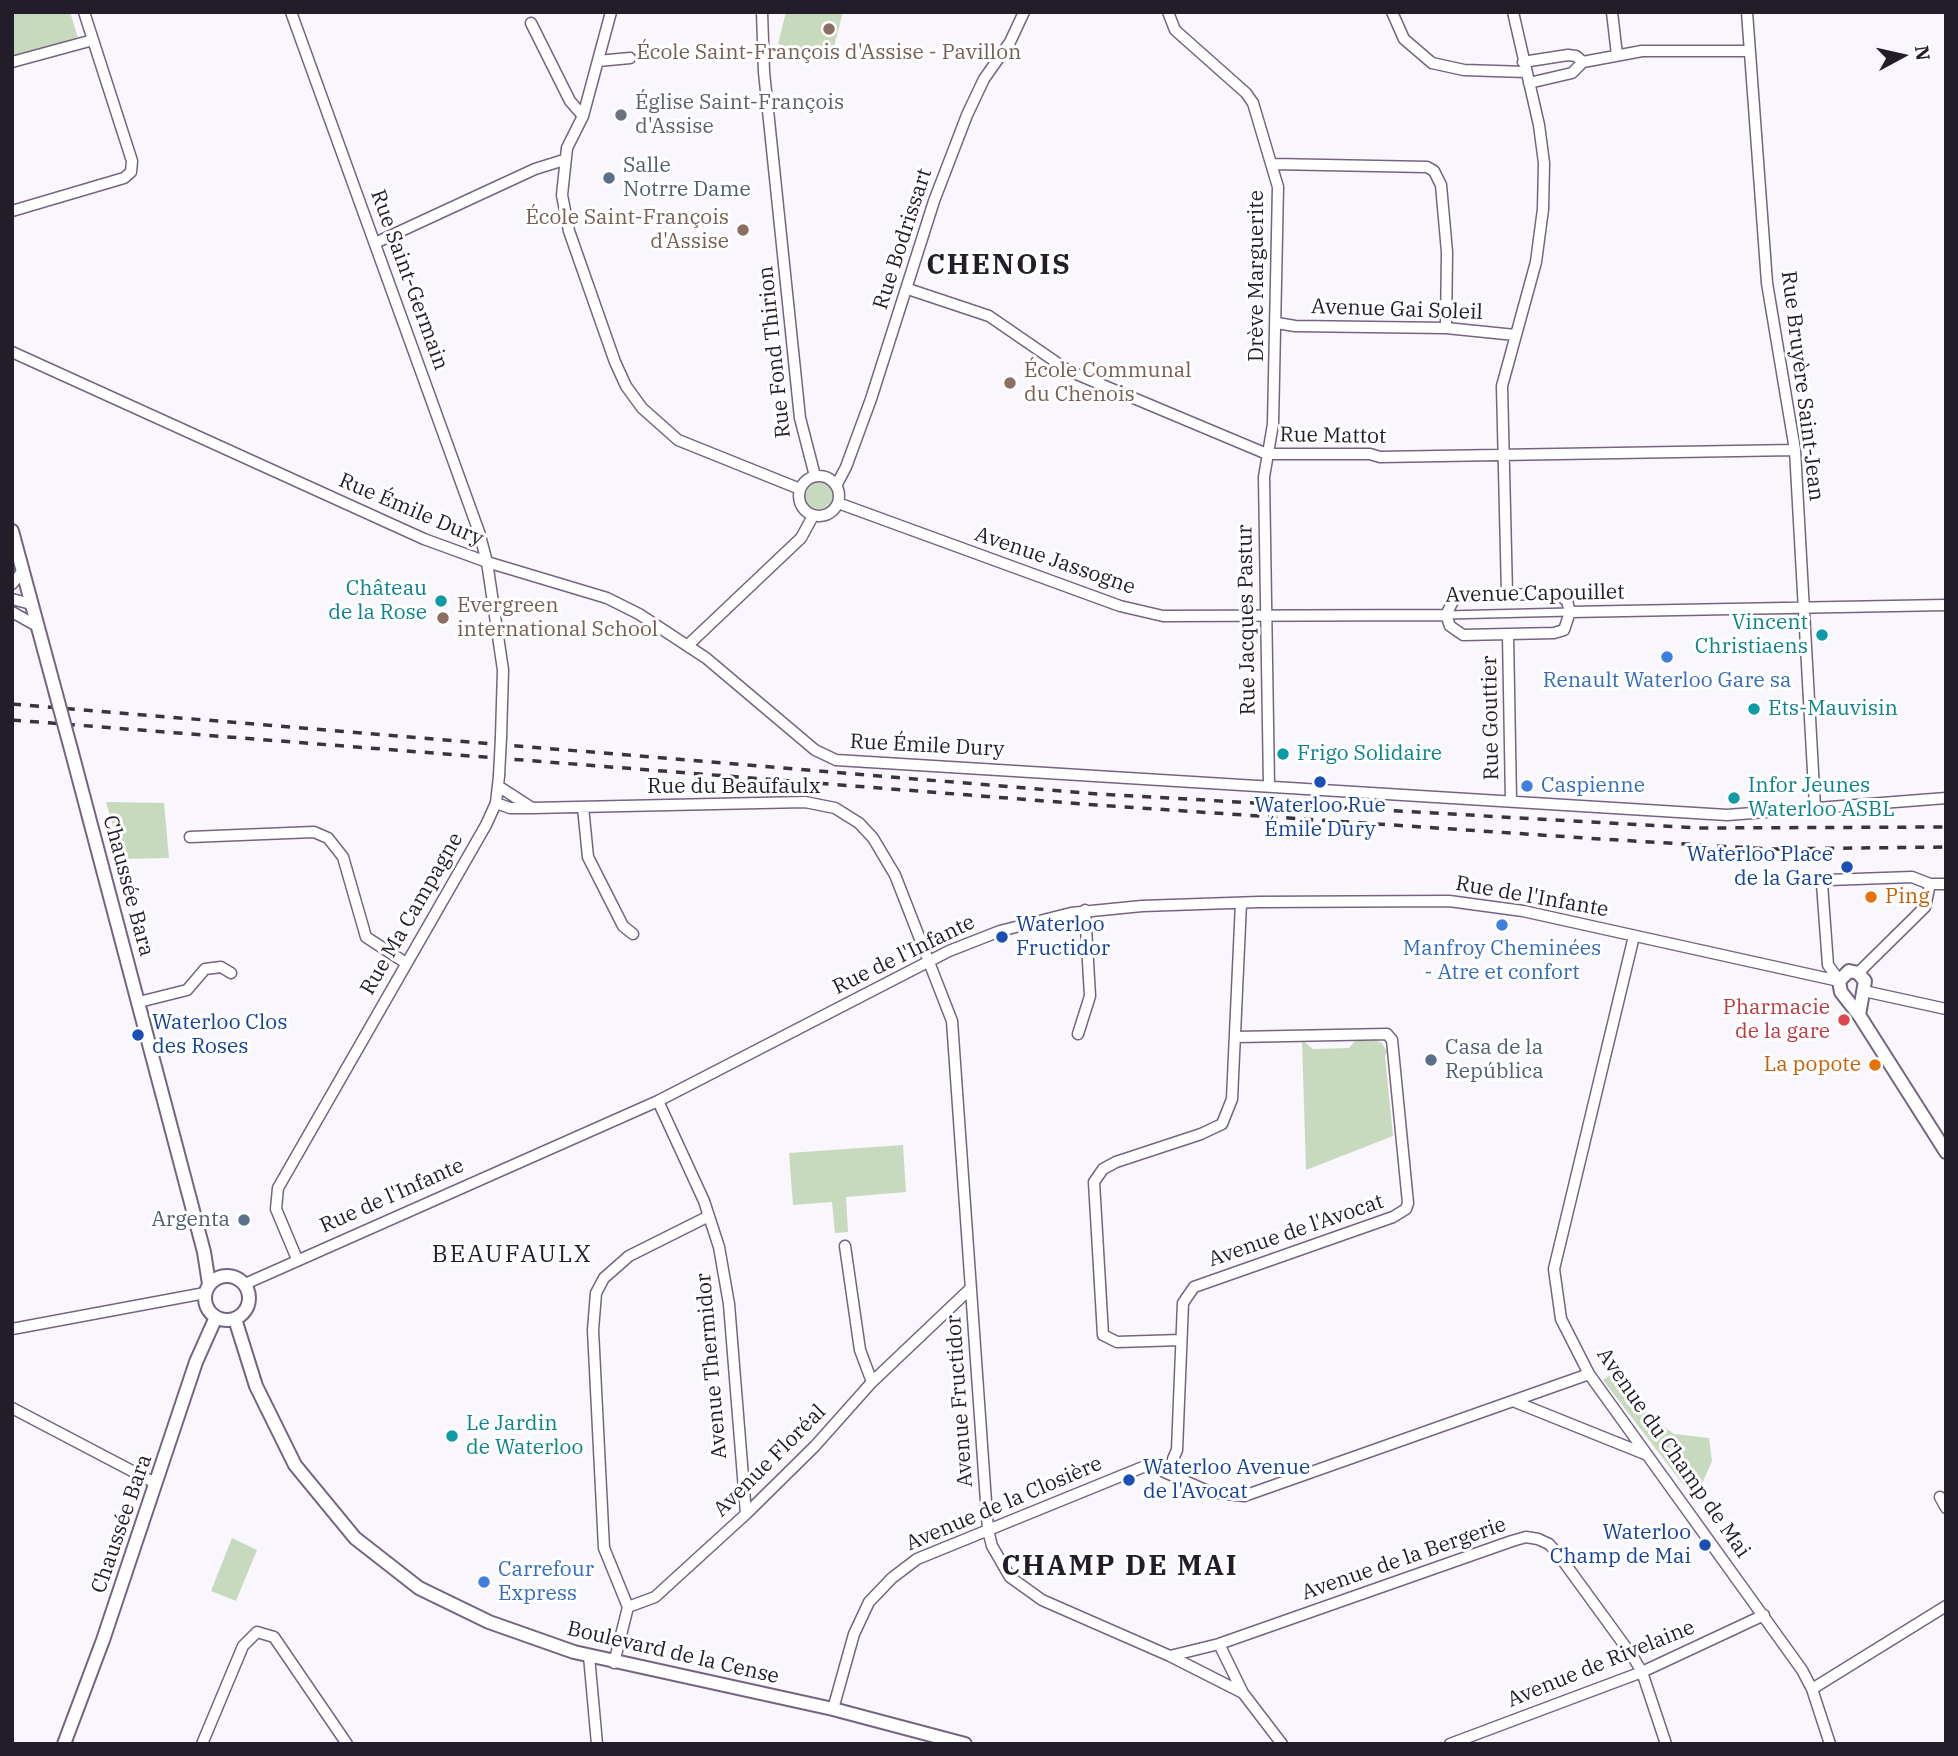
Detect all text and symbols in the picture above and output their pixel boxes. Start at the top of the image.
marker: École Saint-François d'Assise - Pavillon [821,21,837,37]
north arrow [1867,21,1937,91]
place label: École Saint-François d'Assise - Pavillon [637,40,1021,66]
text: N [1910,44,1936,62]
place label: Église Saint-François d'Assise [635,90,844,140]
marker: Église Saint-François d'Assise [613,107,629,123]
place label: Salle Notrre Dame [623,153,751,203]
street label: Rue Bodrissart [868,165,938,313]
marker: Salle Notrre Dame [601,170,617,186]
street label: Rue Saint-Germain [365,186,453,374]
street label: Drève Marguerite [1244,190,1270,362]
place label: École Saint-François d'Assise [526,205,729,255]
marker: École Saint-François d'Assise [735,222,751,238]
district label: CHENOIS [927,249,1071,283]
street label: Rue Fond Thirion [753,265,797,439]
street label: Rue Bruyère Saint-Jean [1775,270,1829,502]
street label: Avenue Gai Soleil [1311,294,1483,326]
place label: École Communal du Chenois [1024,358,1192,408]
marker: École Communal du Chenois [1002,375,1018,391]
street label: Rue Mattot [1280,422,1386,450]
street label: Rue Émile Dury [335,468,487,552]
street label: Avenue Jassogne [971,522,1139,600]
street label: Rue Jacques Pastur [1233,524,1261,716]
place label: Château de la Rose [328,576,427,626]
street label: Avenue Capouillet [1445,580,1625,608]
marker: Château de la Rose [433,593,449,609]
place label: Evergreen international School [457,593,658,643]
marker: Evergreen international School [435,610,451,626]
place label: Vincent Christiaens [1695,610,1808,660]
marker: Vincent Christiaens [1814,627,1830,643]
marker: Renault Waterloo Gare sa [1659,649,1675,665]
street label: Rue Gouttier [1477,655,1505,781]
place label: Renault Waterloo Gare sa [1543,668,1791,694]
place label: Ets-Mauvisin [1768,696,1898,722]
marker: Ets-Mauvisin [1746,701,1762,717]
street label: Rue Émile Dury [849,729,1005,763]
place label: Frigo Solidaire [1297,741,1442,767]
marker: Frigo Solidaire [1275,746,1291,762]
place label: Caspienne [1541,773,1645,799]
place label: Infor Jeunes Waterloo ASBL [1748,773,1895,823]
street label: Rue du Beaufaulx [647,774,821,800]
marker: Waterloo Rue Émile Dury [1312,774,1328,790]
marker: Caspienne [1519,778,1535,794]
marker: Infor Jeunes Waterloo ASBL [1726,790,1742,806]
place label: Waterloo Rue Émile Dury [1254,793,1386,843]
street label: Chaussée Bara [97,813,159,959]
street label: Rue Ma Campagne [355,828,469,1000]
place label: Waterloo Place de la Gare [1687,842,1833,892]
marker: Waterloo Place de la Gare [1839,859,1855,875]
street label: Rue de l'Infante [1454,871,1610,923]
place label: Ping [1885,884,1930,910]
marker: Ping [1863,889,1879,905]
street label: Rue de l'Infante [829,910,979,1000]
place label: Waterloo Fructidor [1016,912,1110,962]
marker: Manfroy Cheminées - Atre et confort [1494,917,1510,933]
marker: Waterloo Fructidor [994,929,1010,945]
place label: Manfroy Cheminées - Atre et confort [1403,936,1601,986]
place label: Pharmacie de la gare [1723,995,1830,1045]
place label: Waterloo Clos des Roses [152,1010,287,1060]
marker: Pharmacie de la gare [1836,1012,1852,1028]
marker: Waterloo Clos des Roses [130,1027,146,1043]
place label: Casa de la República [1445,1035,1544,1085]
marker: Casa de la República [1423,1052,1439,1068]
place label: La popote [1764,1052,1861,1078]
marker: La popote [1867,1057,1883,1073]
street label: Rue de l'Infante [316,1153,468,1239]
street label: Avenue de l'Avocat [1205,1189,1387,1273]
place label: Argenta [151,1207,230,1233]
marker: Argenta [236,1212,252,1228]
district label: BEAUFAULX [433,1241,591,1269]
street label: Avenue Thermidor [691,1272,733,1460]
street label: Avenue Fructidor [941,1314,979,1488]
street label: Avenue du Champ de Mai [1591,1343,1755,1563]
street label: Avenue Floréal [709,1400,831,1522]
place label: Le Jardin de Waterloo [466,1411,583,1461]
marker: Le Jardin de Waterloo [444,1428,460,1444]
street label: Chaussée Bara [86,1451,158,1597]
street label: Avenue de la Closière [902,1451,1106,1557]
place label: Waterloo Avenue de l'Avocat [1143,1455,1310,1505]
marker: Waterloo Avenue de l'Avocat [1121,1472,1137,1488]
street label: Avenue de la Bergerie [1298,1512,1510,1606]
place label: Waterloo Champ de Mai [1550,1520,1691,1570]
marker: Waterloo Champ de Mai [1697,1537,1713,1553]
district label: CHAMP DE MAI [1003,1550,1237,1584]
place label: Carrefour Express [498,1557,594,1607]
marker: Carrefour Express [476,1574,492,1590]
street label: Avenue de Rivelaine [1504,1615,1698,1713]
street label: Boulevard de la Cense [564,1616,782,1690]

